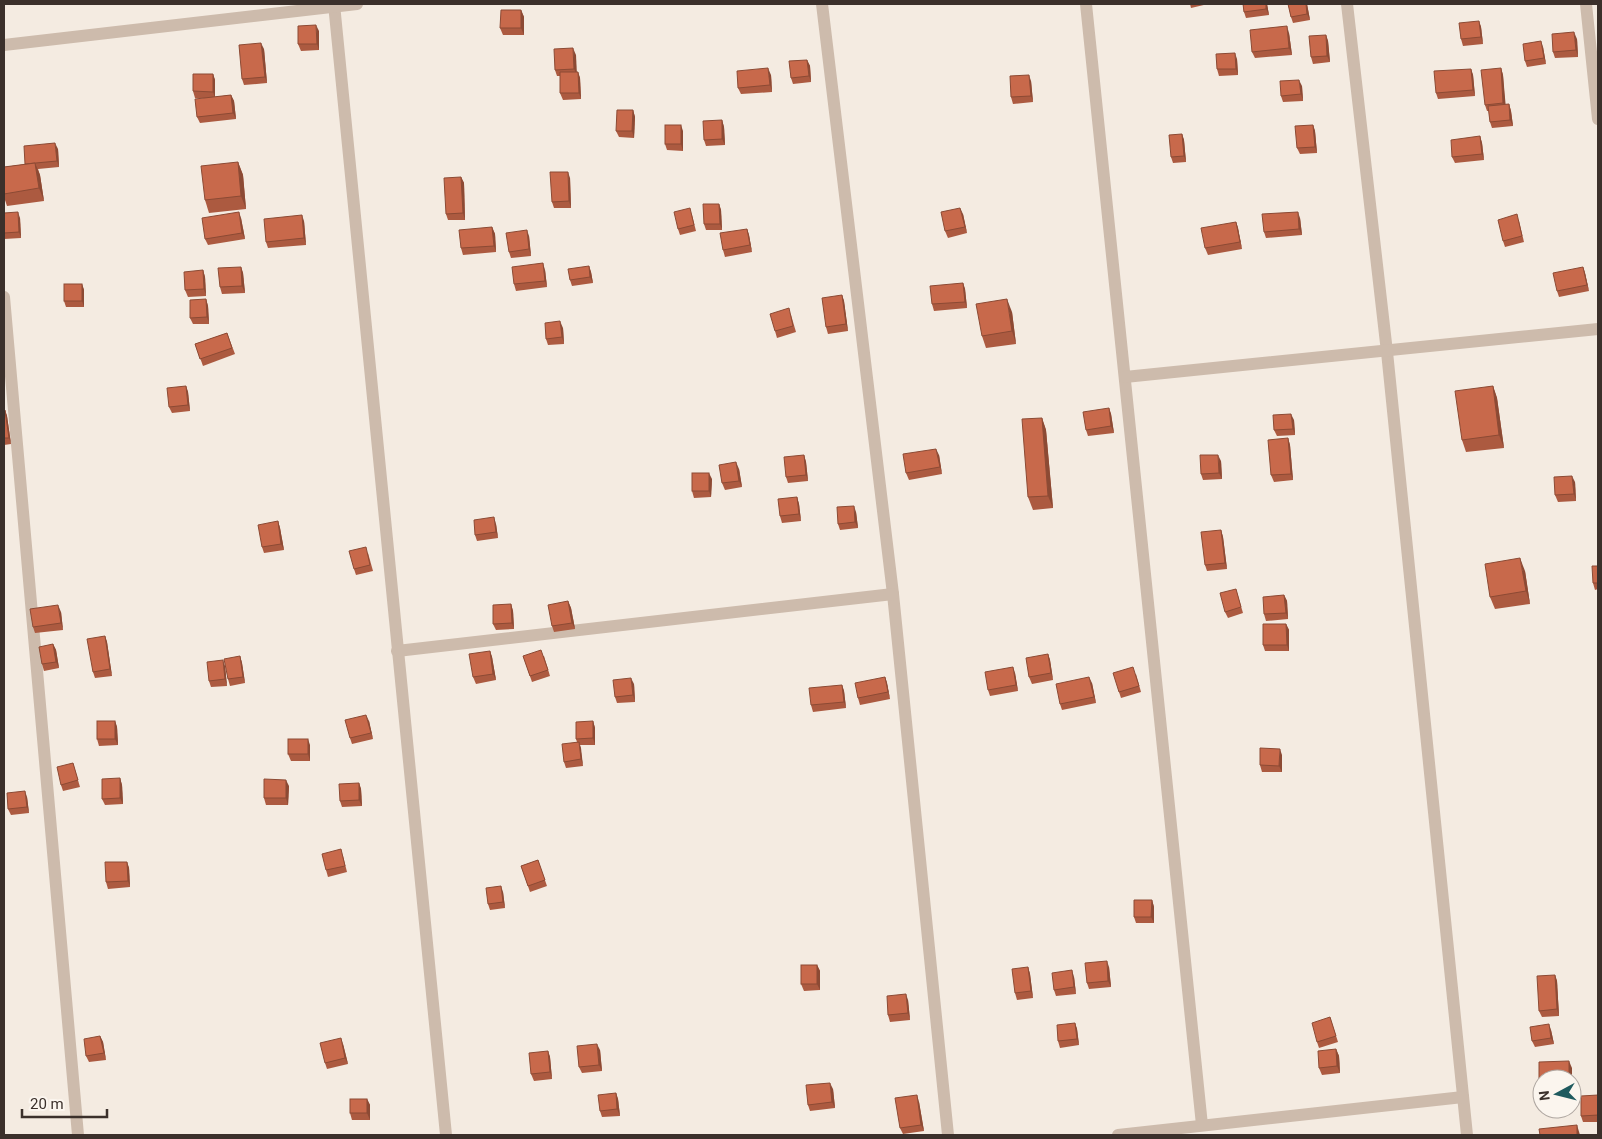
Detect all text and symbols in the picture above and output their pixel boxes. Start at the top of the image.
north arrow [1532,1069,1582,1119]
scale bar [22,1086,108,1118]
text: N [1536,1090,1553,1101]
text: 20 m [30,1095,64,1113]

